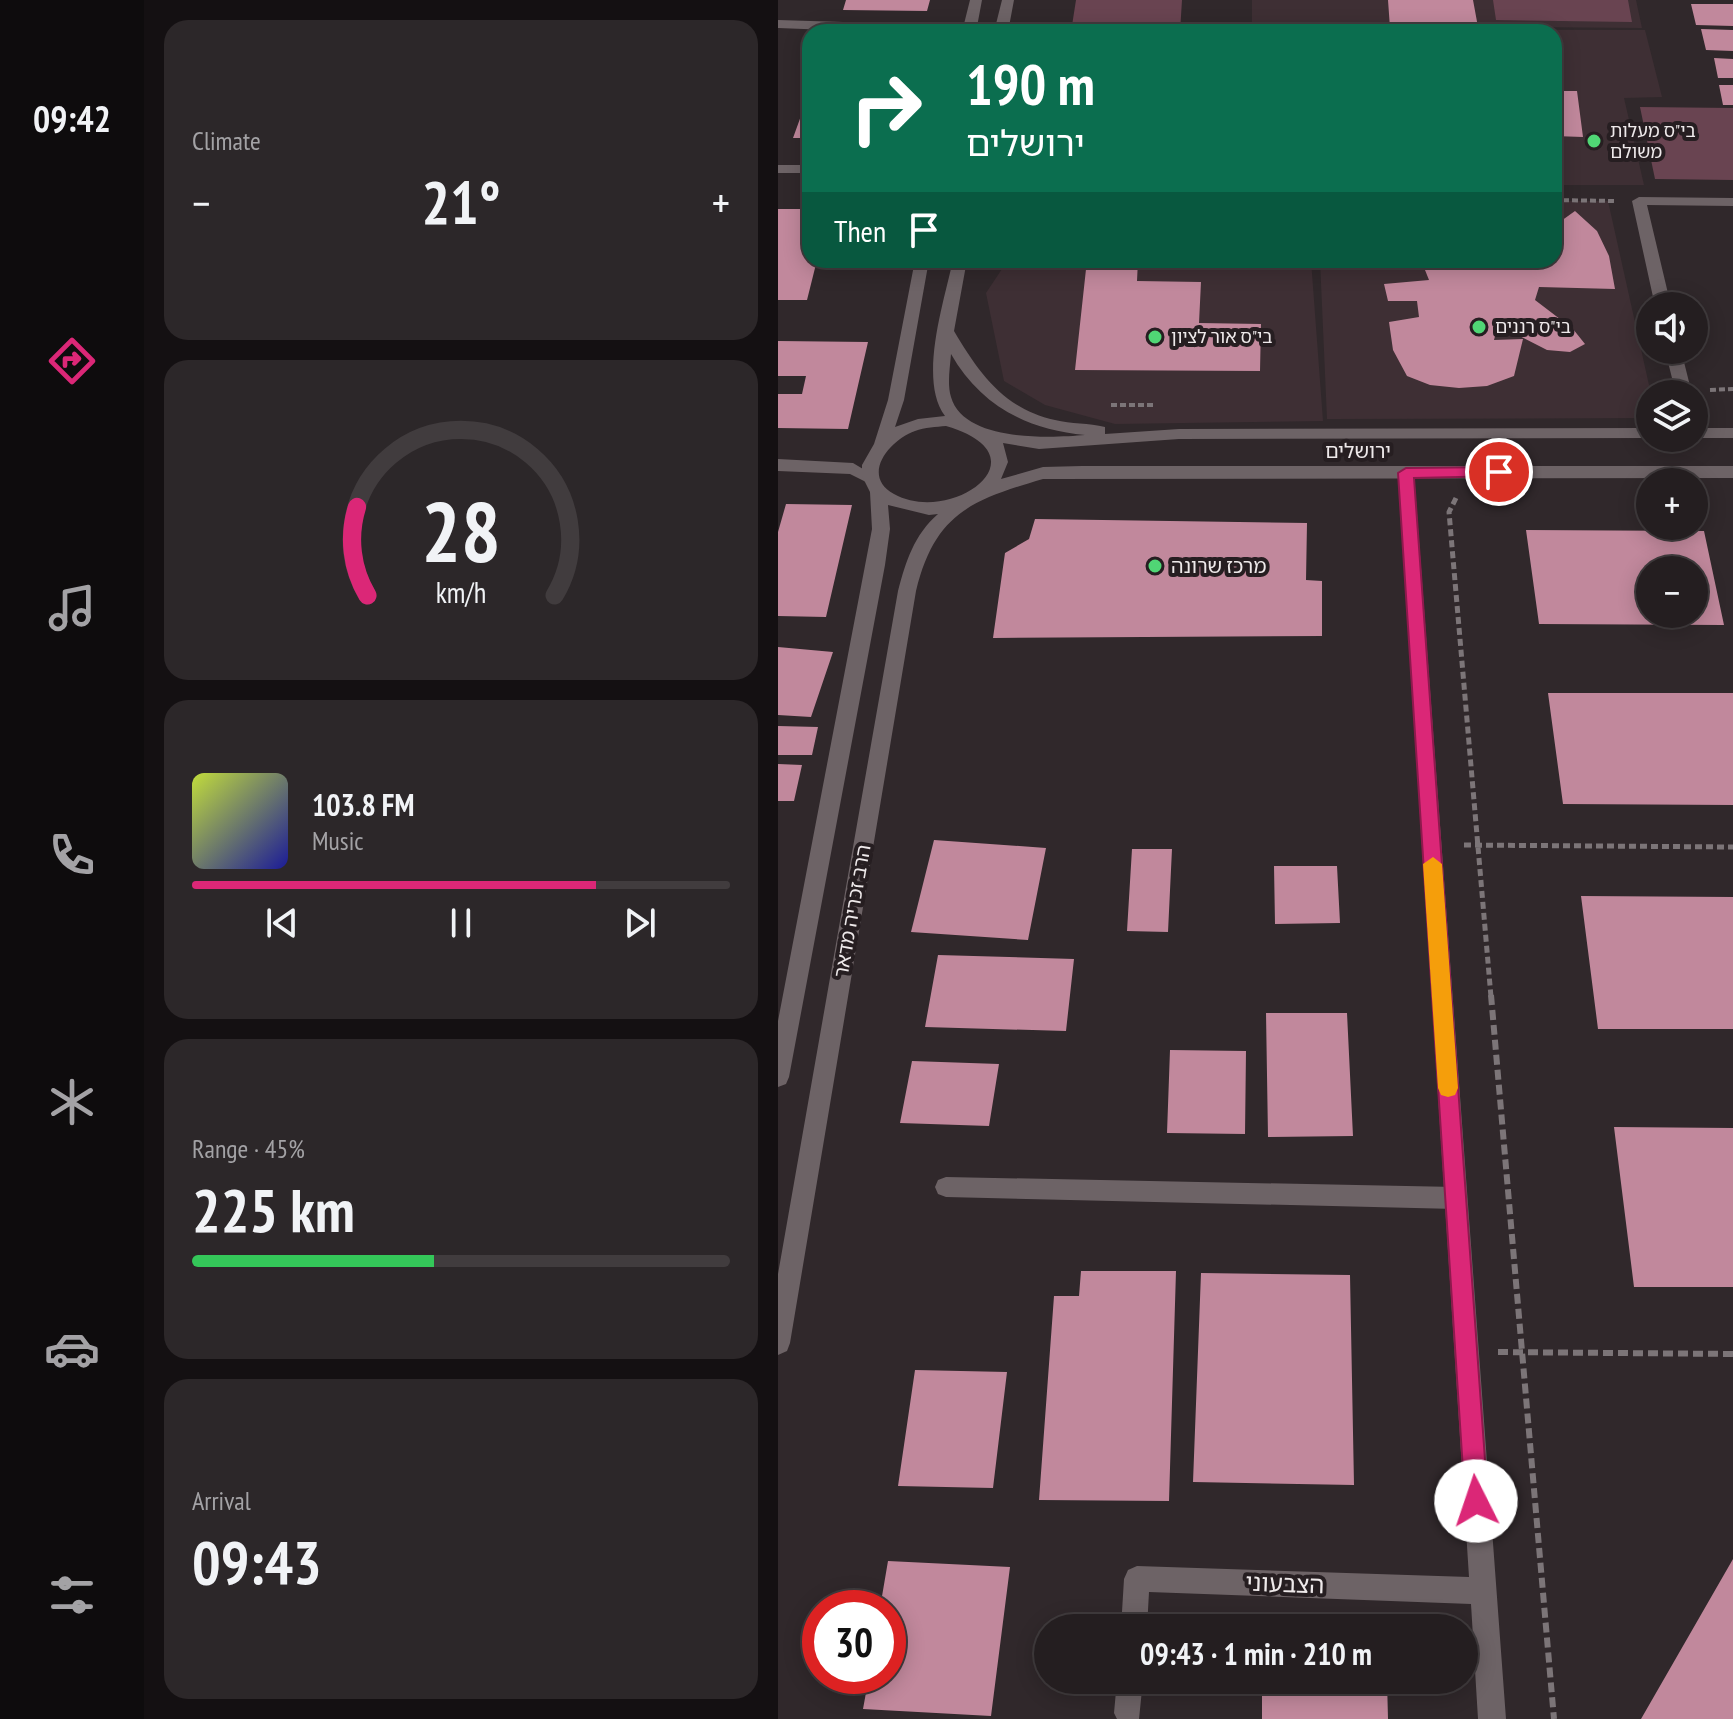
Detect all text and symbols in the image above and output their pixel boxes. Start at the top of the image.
text: 190 m [966,48,1095,120]
icon: right [834,56,938,160]
text: 09:42 [33,95,111,142]
text: ירושלים [966,119,1085,166]
place label: בי"ס מעלות משולם [1610,119,1696,163]
text: Climate [192,124,261,157]
marker: בי"ס מעלות משולם [1585,132,1603,150]
text: 21° [421,163,501,241]
text: − [192,174,210,231]
text: + [712,174,730,231]
icon: arrive [902,208,946,252]
text: Then [834,211,886,250]
map controls [1636,292,1708,628]
button: sound [1636,292,1708,364]
place label: בי"ס רננים [1495,315,1571,338]
marker: בי"ס רננים [1470,318,1488,336]
place label: בי"ס אור לציון [1171,325,1273,348]
marker: בי"ס אור לציון [1146,328,1164,346]
icon: directions [44,333,100,389]
button: layers [1636,380,1708,452]
street label: ירושלים [1325,438,1391,464]
pin [1465,438,1533,506]
icon: arrive [1477,450,1521,494]
button: + [1636,468,1708,540]
text: 28 [421,476,501,584]
place label: מרכז שרונה [1171,553,1266,579]
button: − [1636,556,1708,628]
marker: מרכז שרונה [1146,557,1164,575]
text: km/h [436,574,486,611]
icon: music [44,580,100,636]
text: 103.8 FM [312,785,414,824]
text: Music [312,824,364,857]
icon: phone [44,827,100,883]
street label: הרב זכריה מדאר [828,842,876,980]
icon: previous [260,901,304,945]
icon: pause [439,901,483,945]
icon: next [618,901,662,945]
icon: climate [44,1074,100,1130]
text: Range · 45% [192,1132,305,1165]
text: 225 km [192,1171,355,1249]
icon: car [44,1321,100,1377]
position arrow [1434,1459,1518,1543]
text: Arrival [192,1484,251,1517]
text: 09:43 [192,1523,322,1601]
icon: filters [44,1567,100,1623]
street label: הצבעוני [1245,1567,1325,1600]
speed limit sign: 30 [802,1590,906,1694]
text: 09:43 · 1 min · 210 m [1140,1634,1372,1673]

